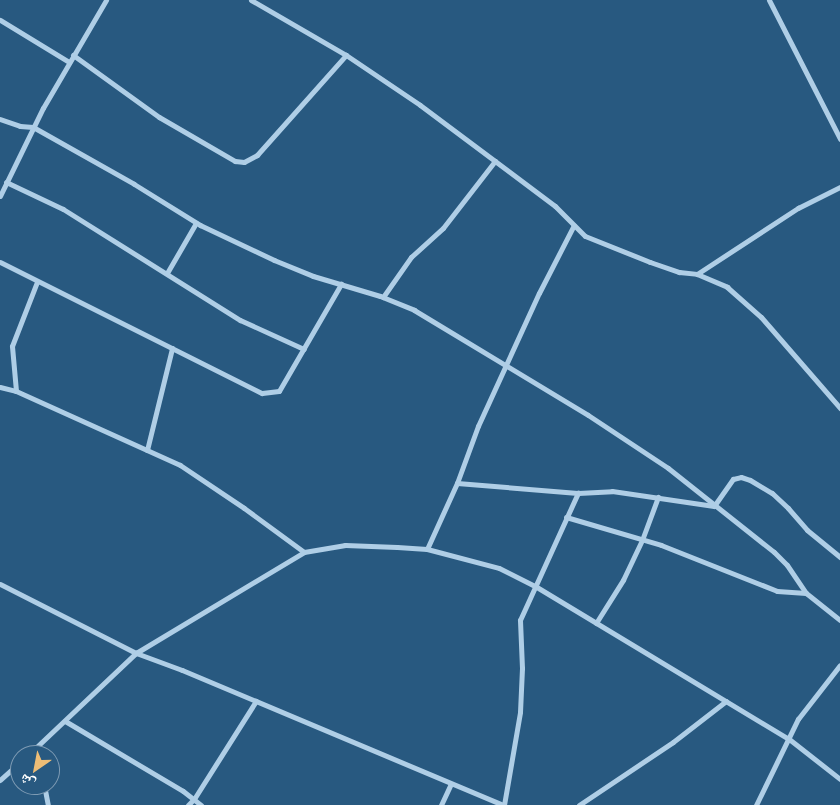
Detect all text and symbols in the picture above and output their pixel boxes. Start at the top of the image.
north arrow [10,745,60,795]
text: ش [17,771,38,793]

